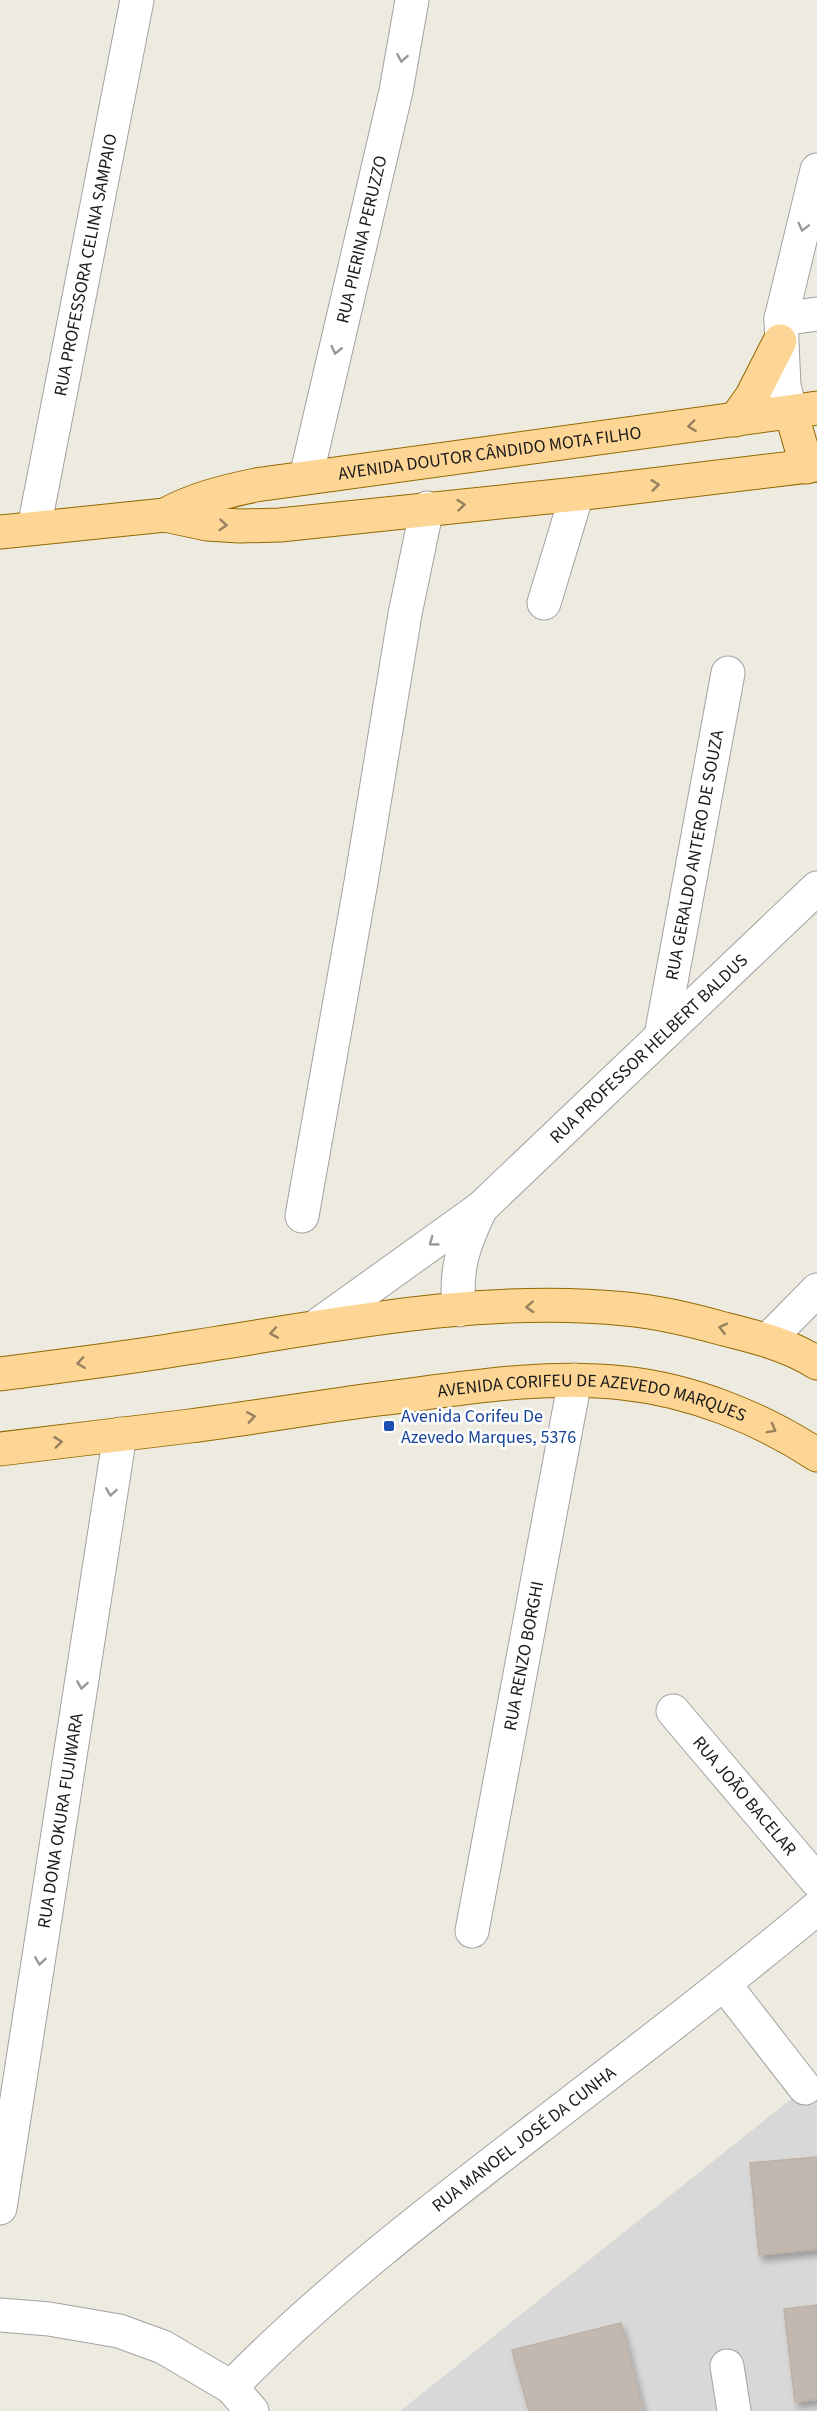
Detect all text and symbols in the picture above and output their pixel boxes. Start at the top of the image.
one-way arrow [396,52,409,62]
street label: RUA PROFESSORA CELINA SAMPAIO [48,132,124,398]
street label: RUA PIERINA PERUZZO [330,153,394,326]
one-way arrow [798,221,811,231]
one-way arrow [330,345,343,355]
one-way arrow [687,419,696,431]
street label: AVENIDA DOUTOR CÂNDIDO MOTA FILHO [336,420,643,487]
one-way arrow [650,479,659,492]
one-way arrow [456,499,465,512]
one-way arrow [218,518,227,531]
street label: RUA GERALDO ANTERO DE SOUZA [660,728,730,982]
street label: RUA PROFESSOR HELBERT BALDUS [544,948,754,1149]
one-way arrow [429,1235,440,1246]
one-way arrow [526,1300,535,1313]
one-way arrow [718,1323,728,1336]
one-way arrow [269,1326,279,1339]
one-way arrow [77,1357,86,1369]
street label: AVENIDA CORIFEU DE AZEVEDO MARQUES [436,1368,750,1428]
place label: Avenida Corifeu De Azevedo Marques, 5376 [401,1404,576,1450]
one-way arrow [247,1411,256,1423]
marker: Avenida Corifeu De Azevedo Marques, 5376 [382,1419,396,1433]
one-way arrow [766,1422,776,1433]
one-way arrow [53,1436,63,1449]
one-way arrow [106,1487,118,1497]
street label: RUA RENZO BORGHI [498,1579,550,1733]
one-way arrow [76,1679,89,1689]
street label: RUA DONA OKURA FUJIWARA [32,1711,90,1930]
street label: RUA JOÃO BACELAR [687,1731,802,1861]
one-way arrow [34,1956,46,1965]
street label: RUA MANOEL JOSÉ DA CUNHA [427,2060,621,2218]

